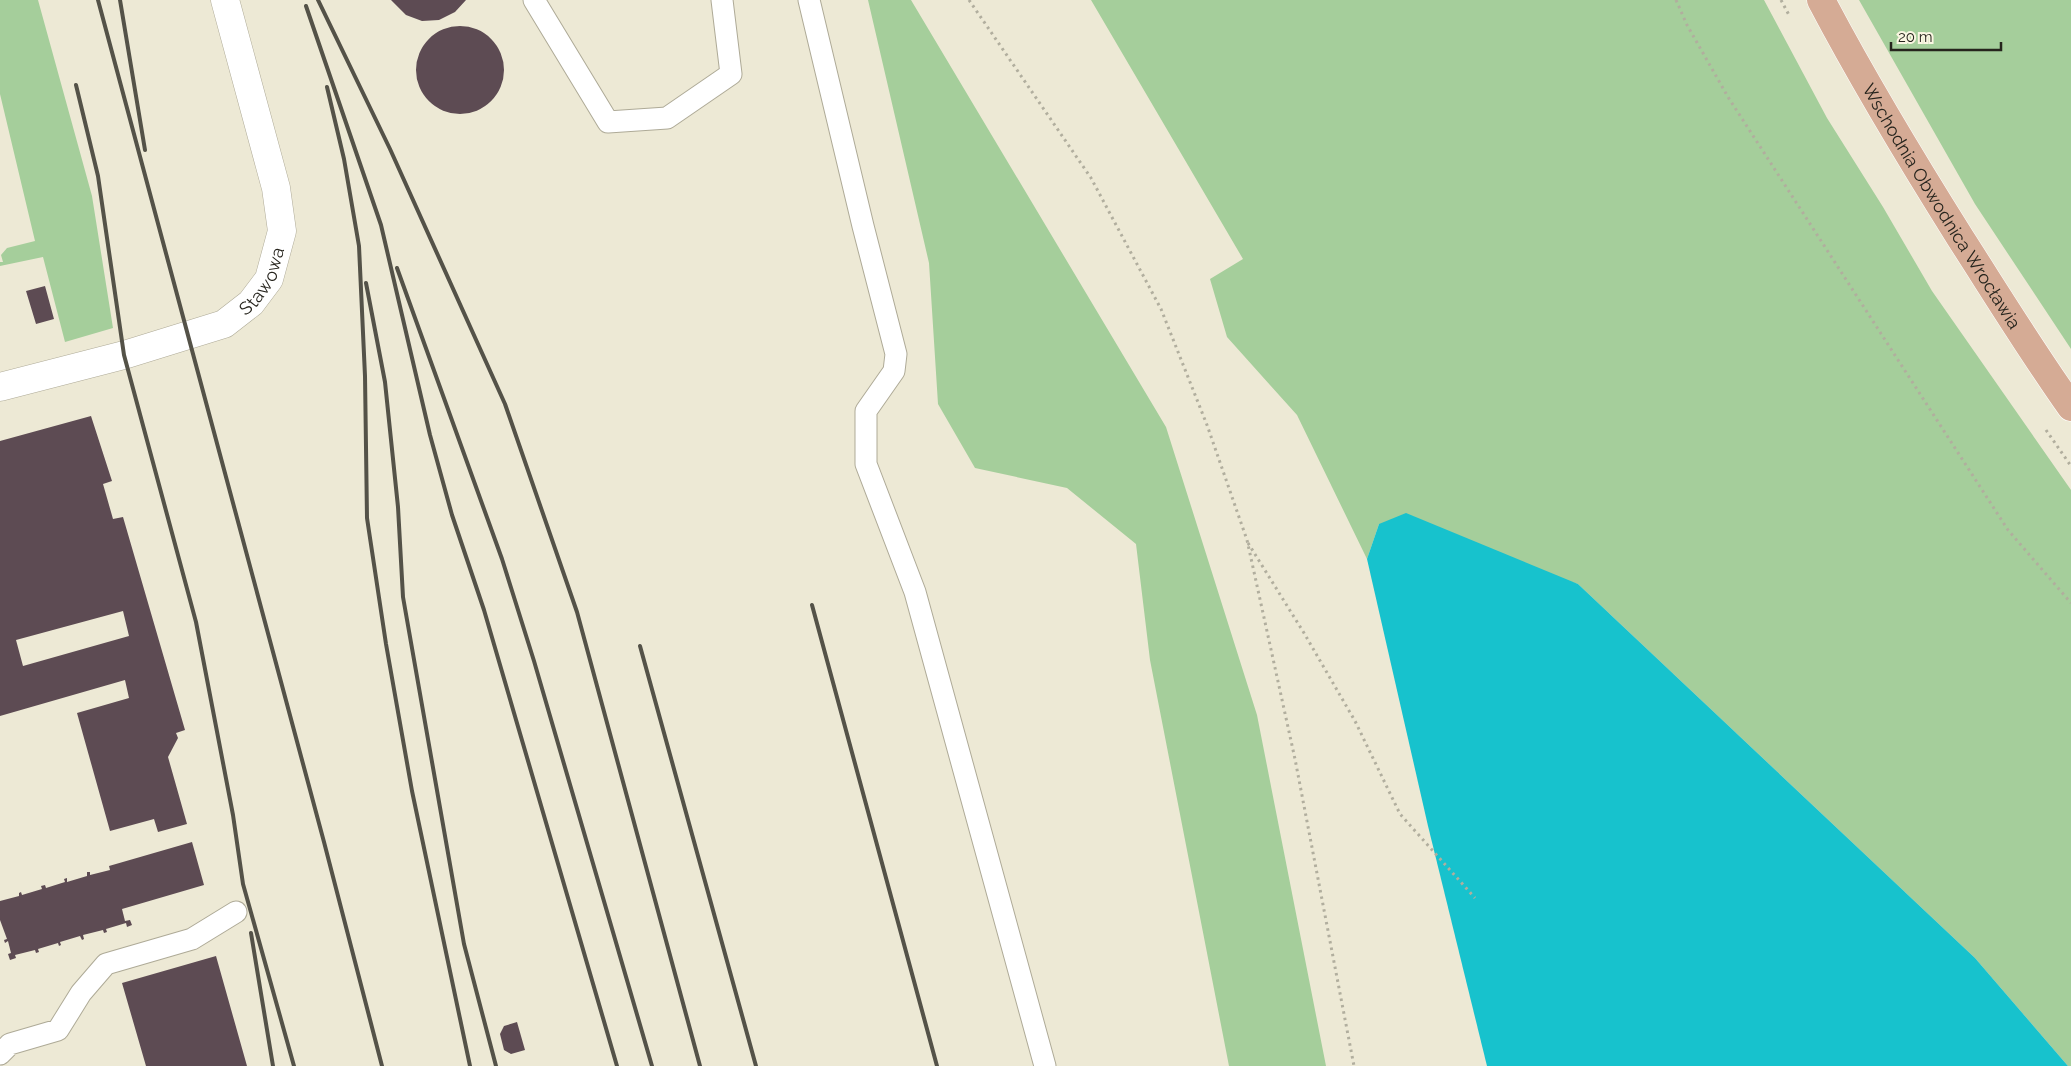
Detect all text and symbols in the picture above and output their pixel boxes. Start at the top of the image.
scale bar [1891,20,2001,52]
text: 20 m [1898,28,1933,46]
street label: Wschodnia Obwodnica Wrocławia [1859,80,2026,332]
street label: Stawowa [235,245,288,319]

